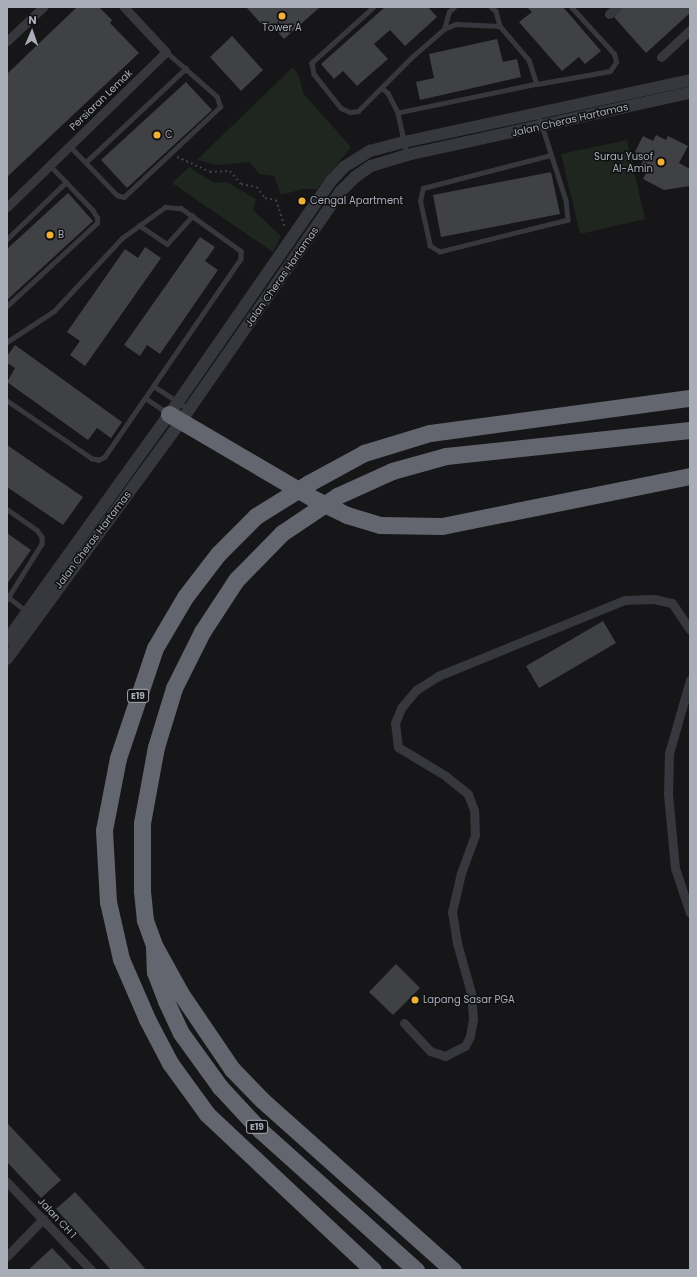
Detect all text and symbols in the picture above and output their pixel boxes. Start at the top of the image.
marker: Tower A [277,11,287,21]
north arrow [12,12,52,52]
text: N [28,12,37,28]
place label: Tower A [262,22,302,34]
street label: Persiaran Lemak [67,67,135,133]
street label: Jalan Cheras Hartamas [511,101,629,139]
place label: C [165,129,173,141]
marker: C [152,130,162,140]
place label: Surau Yusof Al-Amin [594,150,653,174]
marker: Surau Yusof Al-Amin [656,157,666,167]
place label: Cengal Apartment [310,195,403,207]
marker: Cengal Apartment [297,196,307,206]
street label: Jalan Cheras Hartamas [243,225,321,329]
place label: B [58,229,64,241]
marker: B [45,230,55,240]
street label: Jalan Cheras Hartamas [52,489,134,591]
road number: E19 [127,689,149,703]
place label: Lapang Sasar PGA [423,994,515,1006]
marker: Lapang Sasar PGA [410,995,420,1005]
road number: E19 [246,1120,268,1134]
street label: Jalan CH 1 [35,1195,79,1241]

